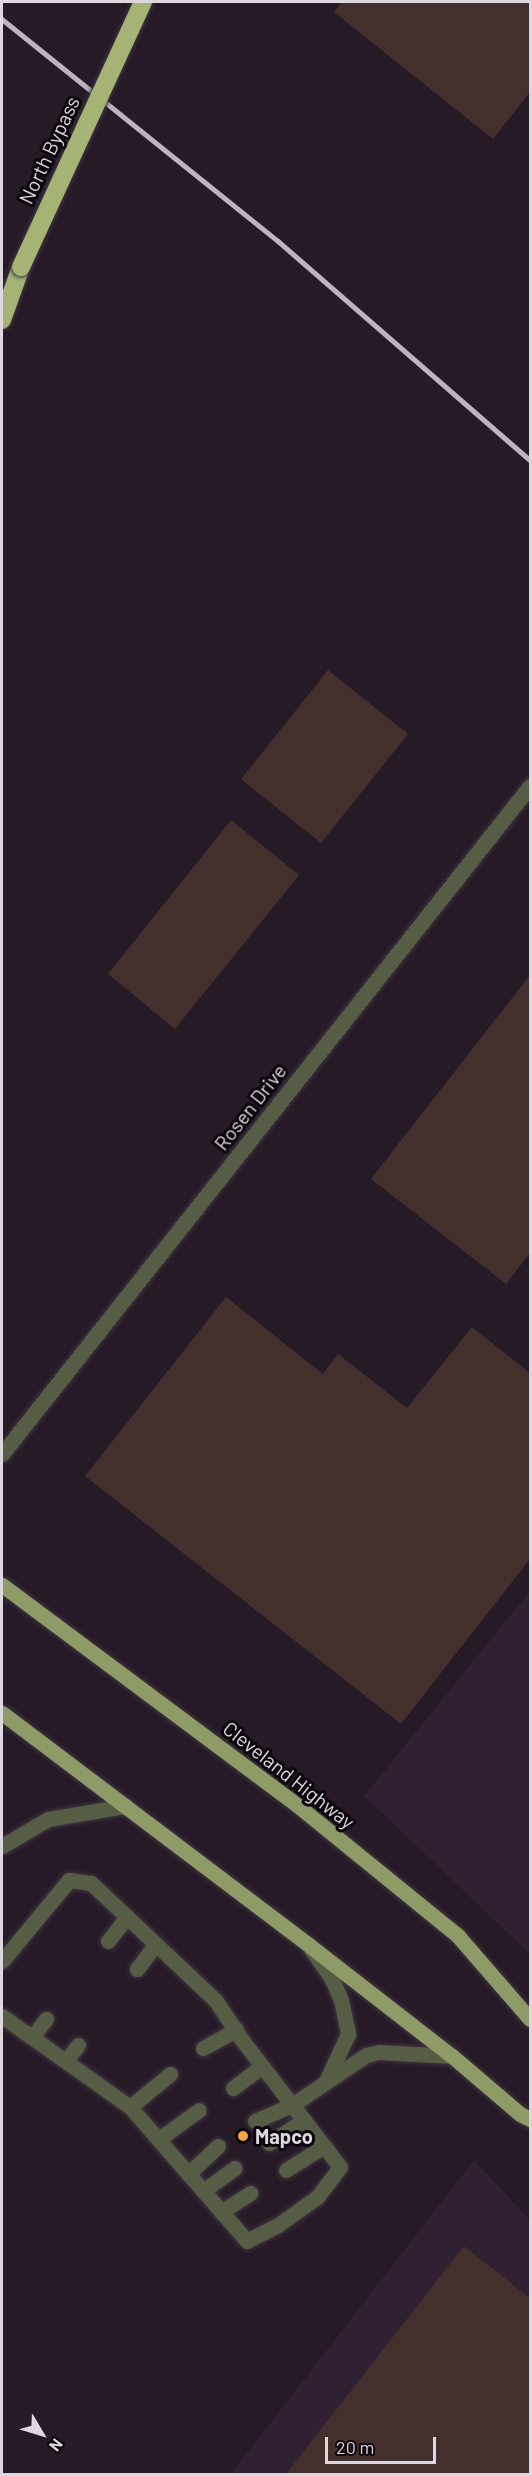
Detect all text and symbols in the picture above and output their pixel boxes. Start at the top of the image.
street label: North Bypass [14,92,84,208]
street label: Rosen Drive [209,1059,291,1155]
street label: Cleveland Highway [218,1716,360,1834]
place label: Mapco [255,2124,313,2148]
marker: Mapco [236,2129,250,2143]
north arrow [12,2404,72,2464]
scale bar [328,2425,439,2463]
text: N [46,2435,67,2455]
text: 20 m [336,2436,374,2458]

